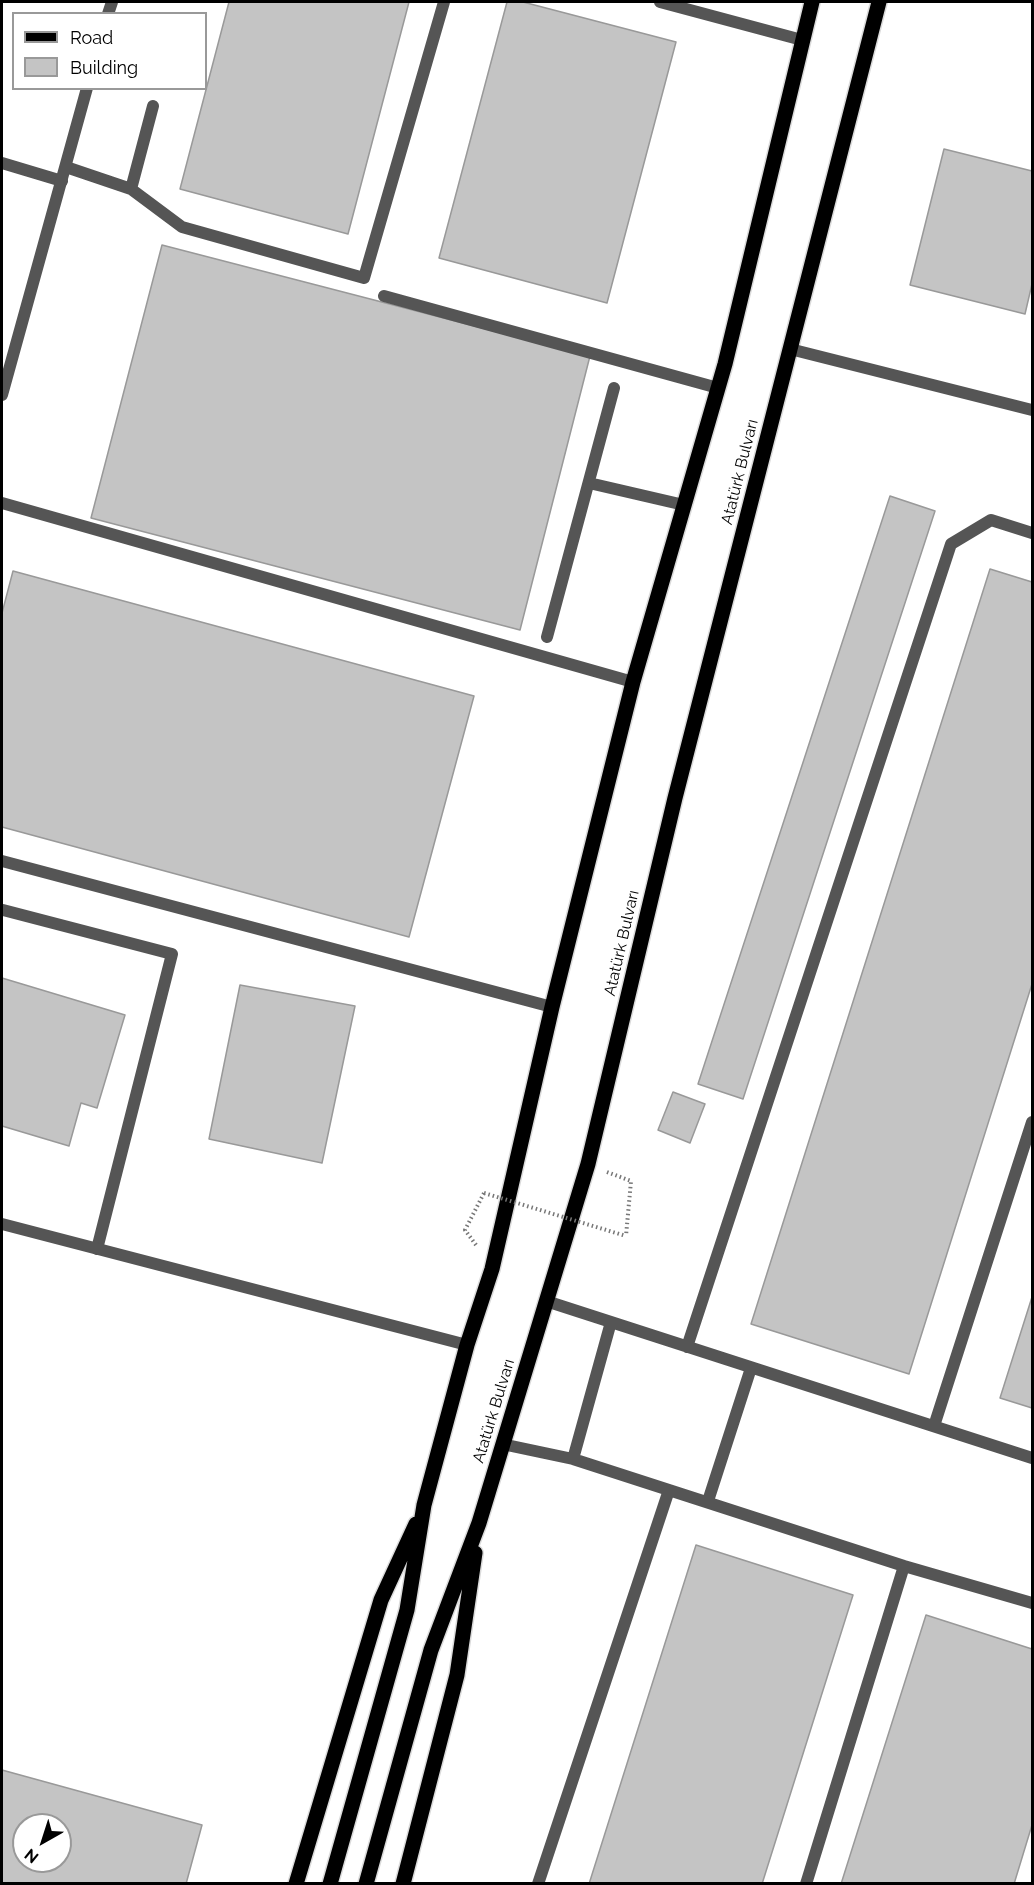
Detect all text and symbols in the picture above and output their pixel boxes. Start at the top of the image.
legend [12,12,207,90]
text: Road [70,27,113,48]
text: Building [70,57,138,78]
street label: Atatürk Bulvarı [718,417,762,527]
street label: Atatürk Bulvarı [601,888,643,998]
street label: Atatürk Bulvarı [469,1357,519,1465]
north arrow [12,1813,72,1873]
text: N [21,1845,42,1867]

